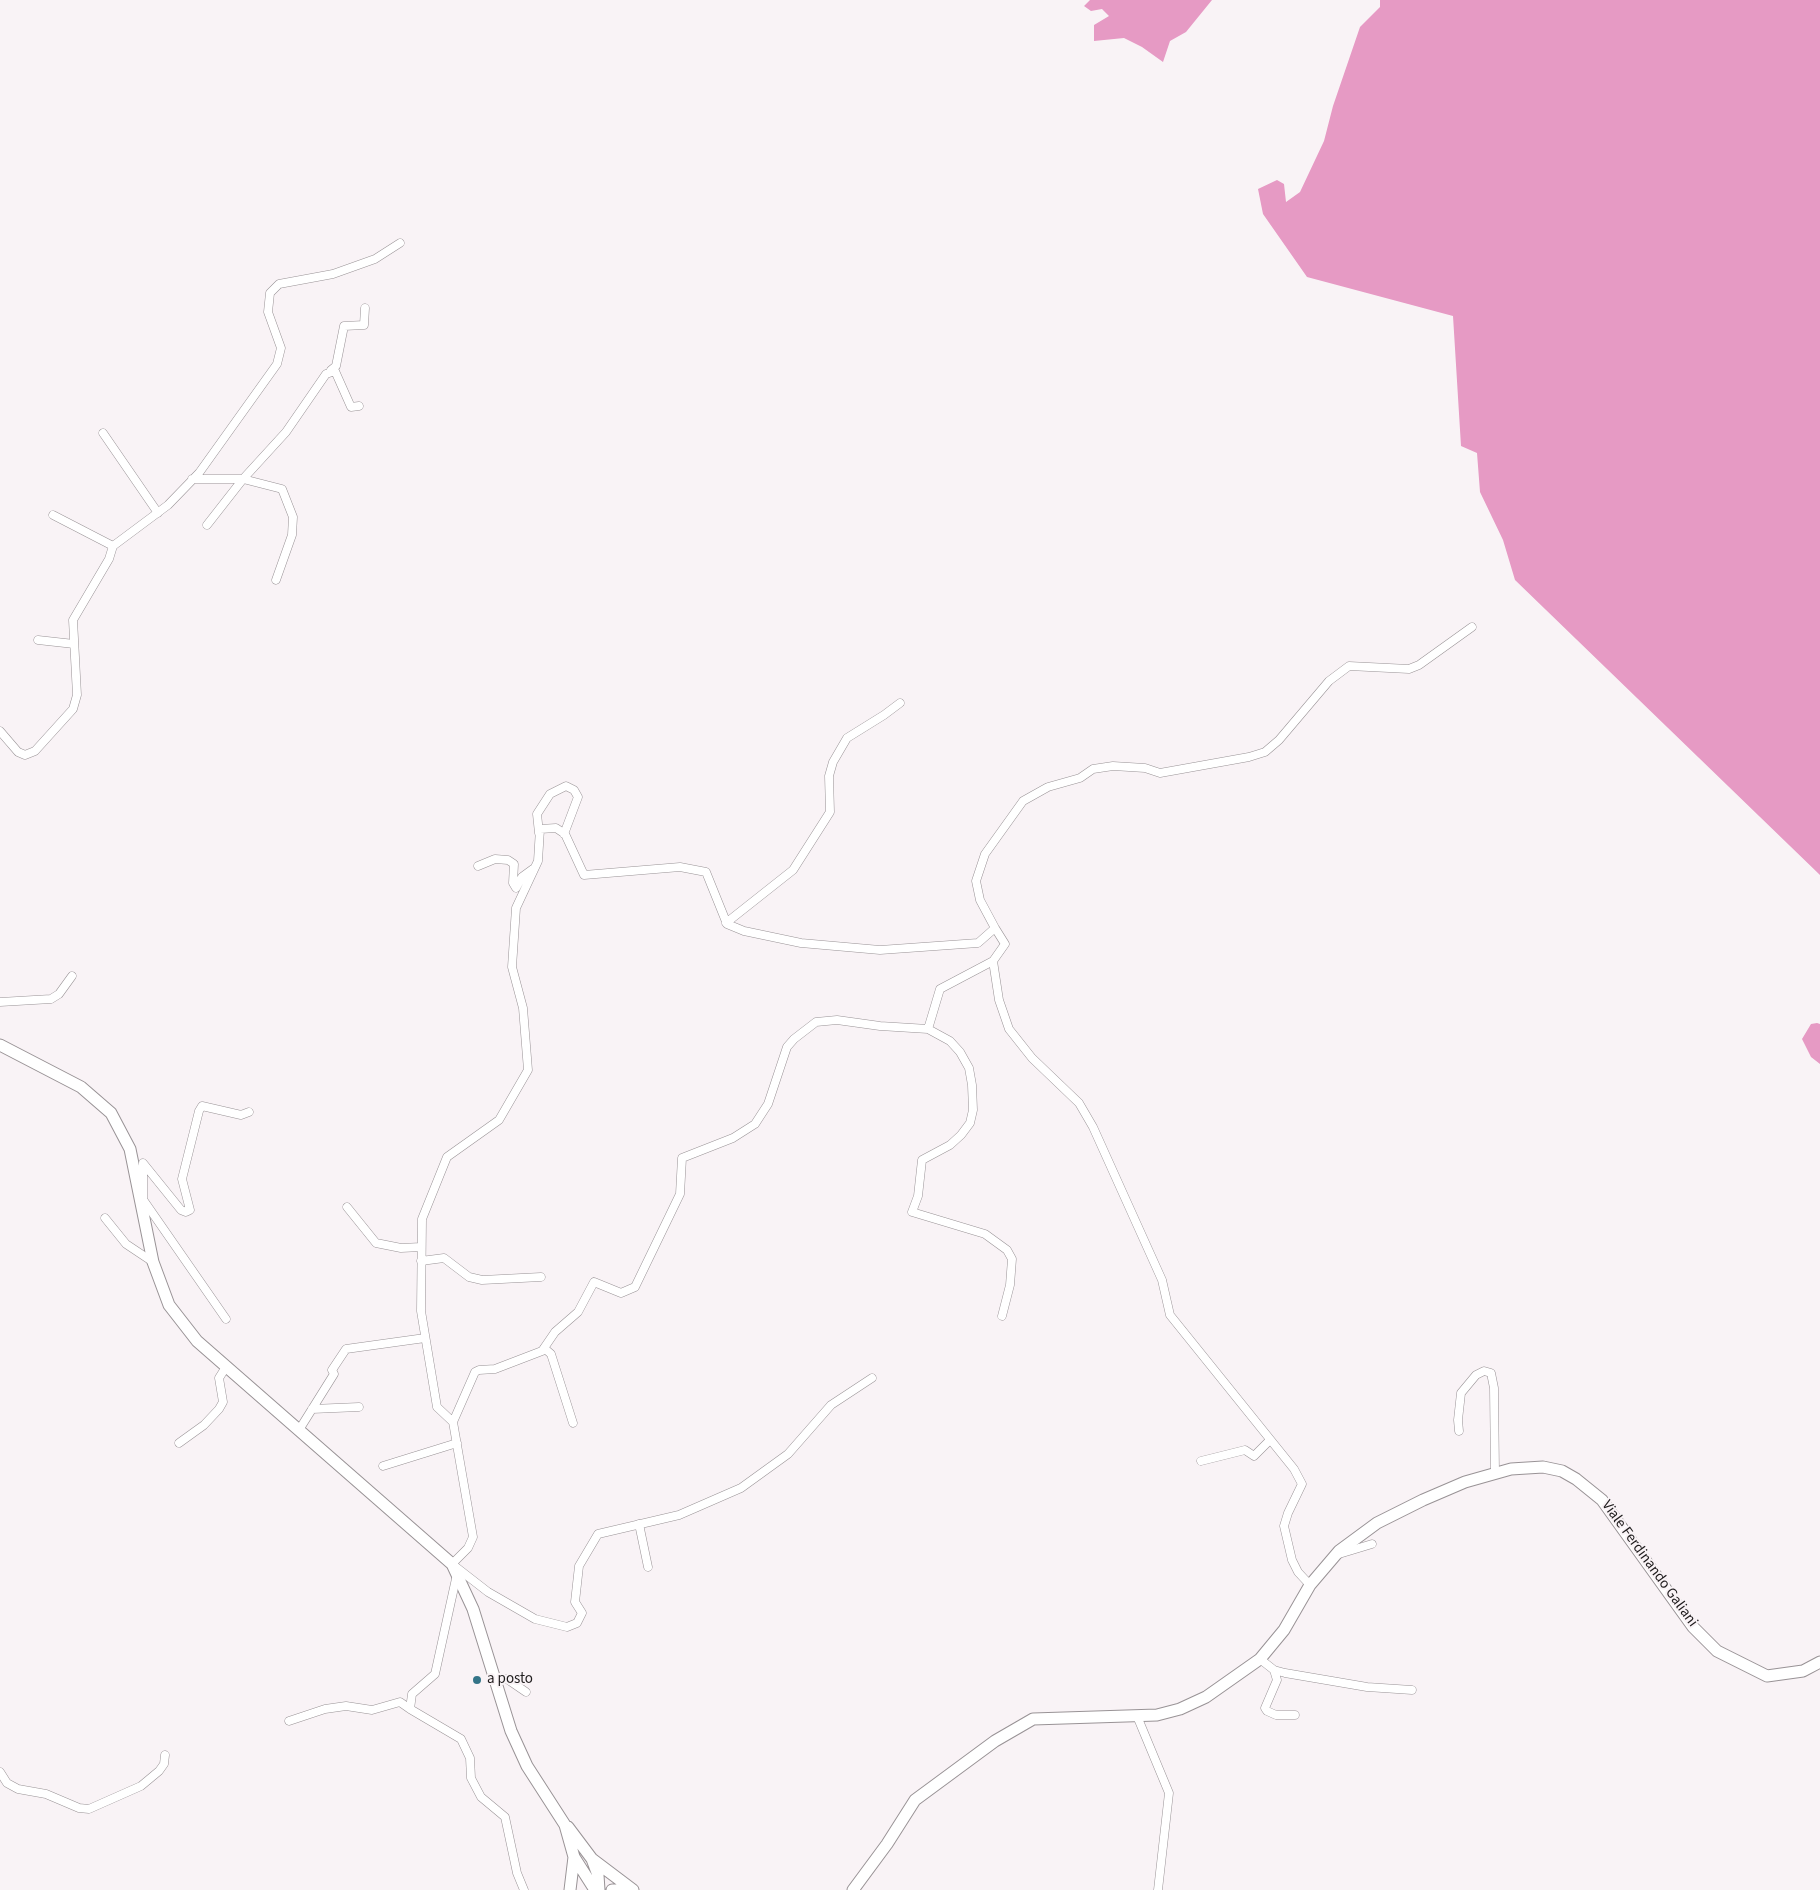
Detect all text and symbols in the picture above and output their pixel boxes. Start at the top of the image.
street label: Viale Ferdinando Galiani [1597,1497,1701,1631]
place label: a posto [487,1671,533,1689]
marker: a posto [471,1674,483,1686]

